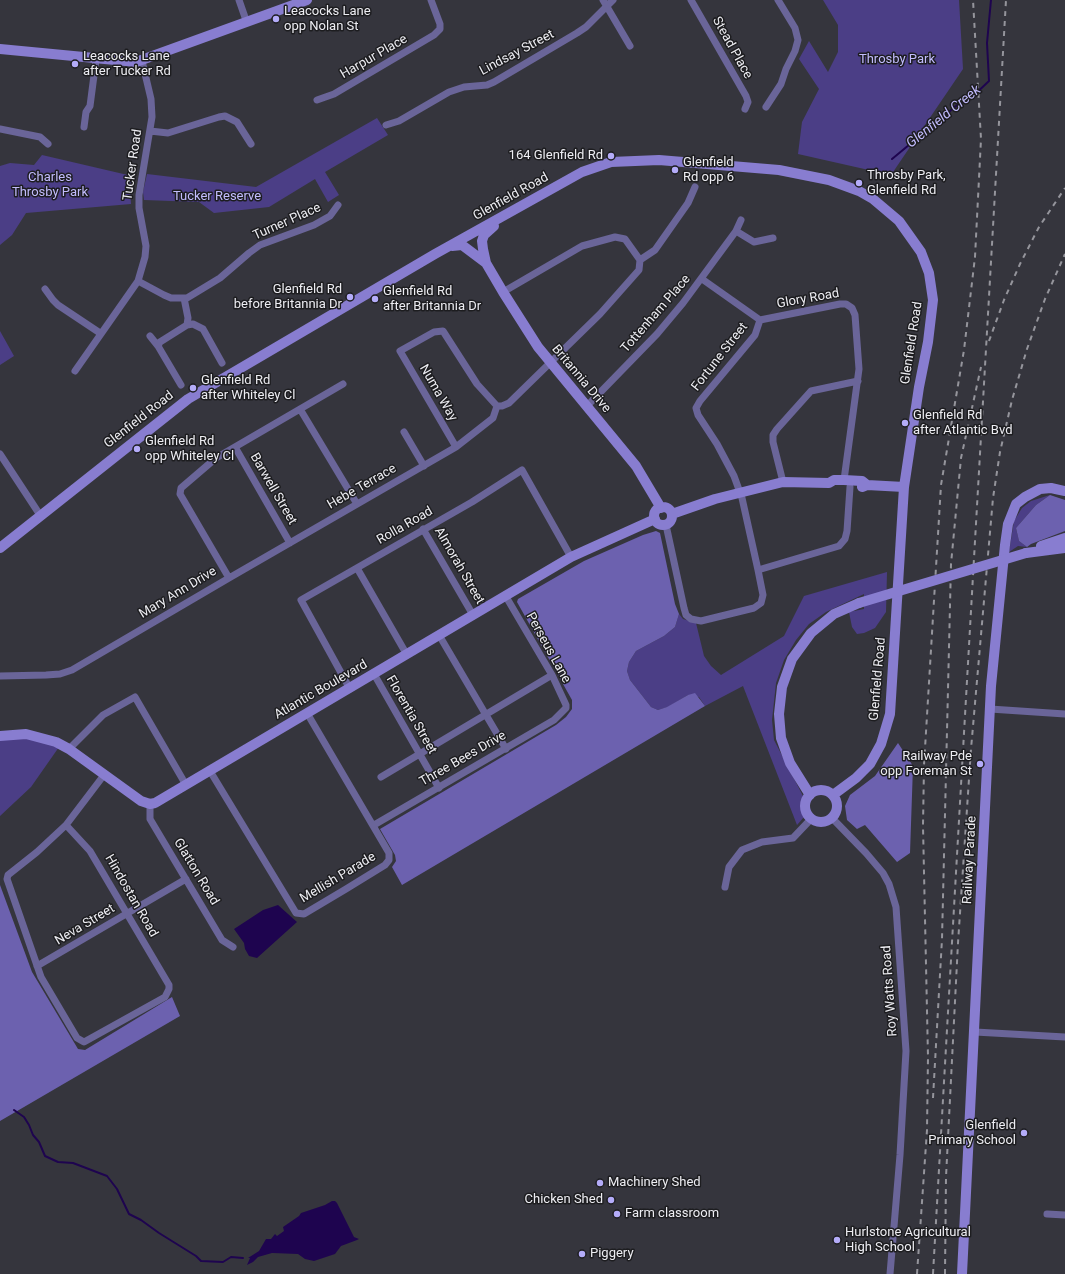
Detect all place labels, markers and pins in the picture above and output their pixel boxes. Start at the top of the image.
place label: Leacocks Lane opp Nolan St [284,4,371,35]
marker: Leacocks Lane opp Nolan St [271,14,281,24]
place label: Leacocks Lane after Tucker Rd [83,49,171,80]
marker: Leacocks Lane after Tucker Rd [70,59,80,69]
place label: 164 Glenfield Rd [509,148,603,164]
marker: 164 Glenfield Rd [606,151,616,161]
place label: Glenfield Rd opp 6 [683,155,734,186]
marker: Glenfield Rd opp 6 [670,165,680,175]
place label: Throsby Park, Glenfield Rd [867,168,946,199]
marker: Throsby Park, Glenfield Rd [854,178,864,188]
place label: Glenfield Rd before Britannia Dr [234,282,342,313]
place label: Glenfield Rd after Britannia Dr [383,284,481,315]
marker: Glenfield Rd before Britannia Dr [345,292,355,302]
marker: Glenfield Rd after Britannia Dr [370,294,380,304]
place label: Glenfield Rd after Whiteley Cl [201,373,295,404]
marker: Glenfield Rd after Whiteley Cl [188,383,198,393]
place label: Glenfield Rd after Atlantic Bvd [913,408,1012,439]
marker: Glenfield Rd after Atlantic Bvd [900,418,910,428]
place label: Glenfield Rd opp Whiteley Cl [145,434,234,465]
marker: Glenfield Rd opp Whiteley Cl [132,444,142,454]
place label: Railway Pde opp Foreman St [880,749,972,780]
marker: Railway Pde opp Foreman St [975,759,985,769]
place label: Glenfield Primary School [928,1118,1016,1149]
marker: Glenfield Primary School [1019,1128,1029,1138]
place label: Machinery Shed [608,1175,701,1191]
marker: Machinery Shed [595,1178,605,1188]
place label: Chicken Shed [525,1192,603,1208]
marker: Chicken Shed [606,1195,616,1205]
place label: Farm classroom [625,1206,719,1222]
marker: Farm classroom [612,1209,622,1219]
place label: Hurlstone Agricultural High School [845,1225,971,1256]
marker: Hurlstone Agricultural High School [832,1235,842,1245]
place label: Piggery [590,1246,634,1262]
marker: Piggery [577,1249,587,1259]

